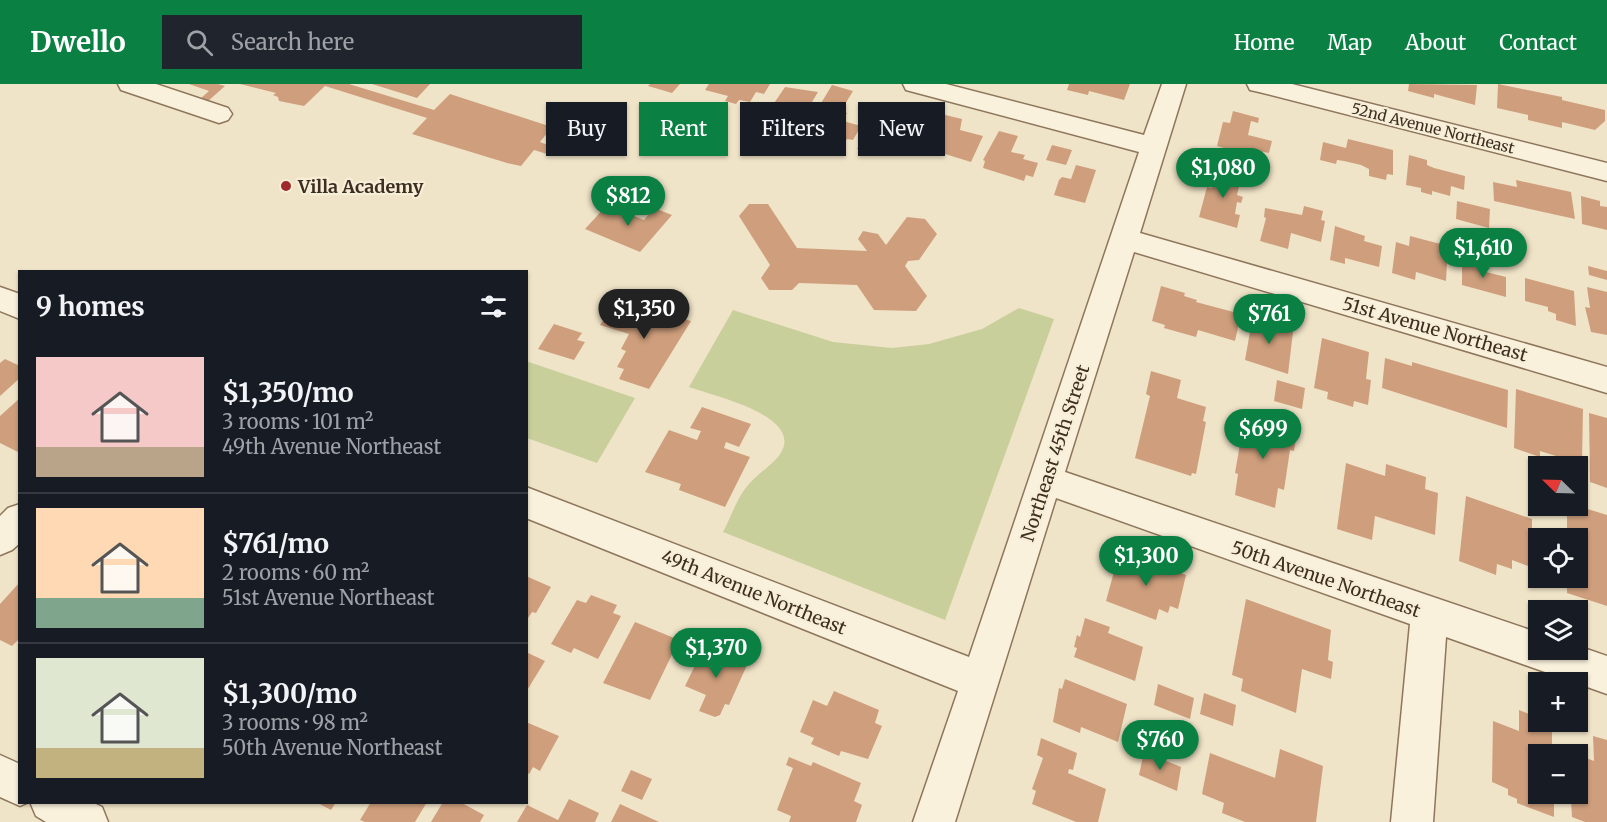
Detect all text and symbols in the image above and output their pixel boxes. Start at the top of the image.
search box [162,15,582,69]
text: Dwello [30,24,126,60]
icon: search [183,26,216,59]
text: Search here [231,28,354,56]
text: Home [1234,29,1294,56]
text: Map [1327,29,1372,56]
text: About [1405,29,1466,56]
text: Contact [1499,29,1577,56]
street label: 52nd Avenue Northeast [1349,99,1517,158]
chip: Buy [546,102,627,156]
chip: Rent [639,102,728,156]
chip: Filters [740,102,846,156]
chip: New [858,102,945,156]
pin: $1,080 [1174,148,1272,199]
text: $1,080 [1190,155,1256,180]
place label: Villa Academy [297,175,424,198]
pin: $812 [592,176,664,227]
marker: Villa Academy [279,179,293,193]
text: $812 [605,183,651,208]
pin: $1,610 [1434,228,1532,279]
text: $1,610 [1453,235,1513,260]
pin: $1,350 [595,289,693,340]
text: 9 homes [36,290,145,323]
icon: filters [477,290,510,323]
street label: 51st Avenue Northeast [1340,292,1530,366]
pin: $761 [1233,294,1305,345]
text: $1,350 [612,296,676,321]
text: $761 [1247,301,1291,326]
street label: Northeast 45th Street [1016,362,1094,544]
text: $1,350/mo [222,376,354,409]
icon: home [84,381,156,453]
text: 3 rooms · 101 m² [222,409,373,434]
pin: $699 [1227,409,1299,460]
text: $699 [1238,416,1288,441]
text: 49th Avenue Northeast [222,434,441,459]
north arrow [1528,456,1588,516]
map controls [1528,456,1588,804]
text: $761/mo [222,527,329,560]
button: locate [1528,528,1588,588]
icon: home [84,532,156,604]
pin: $1,300 [1097,536,1195,587]
street label: 50th Avenue Northeast [1228,536,1424,622]
text: $1,300 [1113,543,1179,568]
street label: 49th Avenue Northeast [658,544,850,640]
text: 2 rooms · 60 m² [222,560,369,585]
text: 51st Avenue Northeast [222,585,435,610]
button: layers [1528,600,1588,660]
pin: $1,370 [667,628,765,679]
text: $1,370 [684,635,748,660]
button: + [1528,672,1588,732]
text: $1,300/mo [222,677,357,710]
icon: home [84,682,156,754]
text: 3 rooms · 98 m² [222,710,368,735]
pin: $760 [1124,720,1196,771]
text: $760 [1136,727,1184,752]
text: 50th Avenue Northeast [222,735,442,760]
button: − [1528,744,1588,804]

